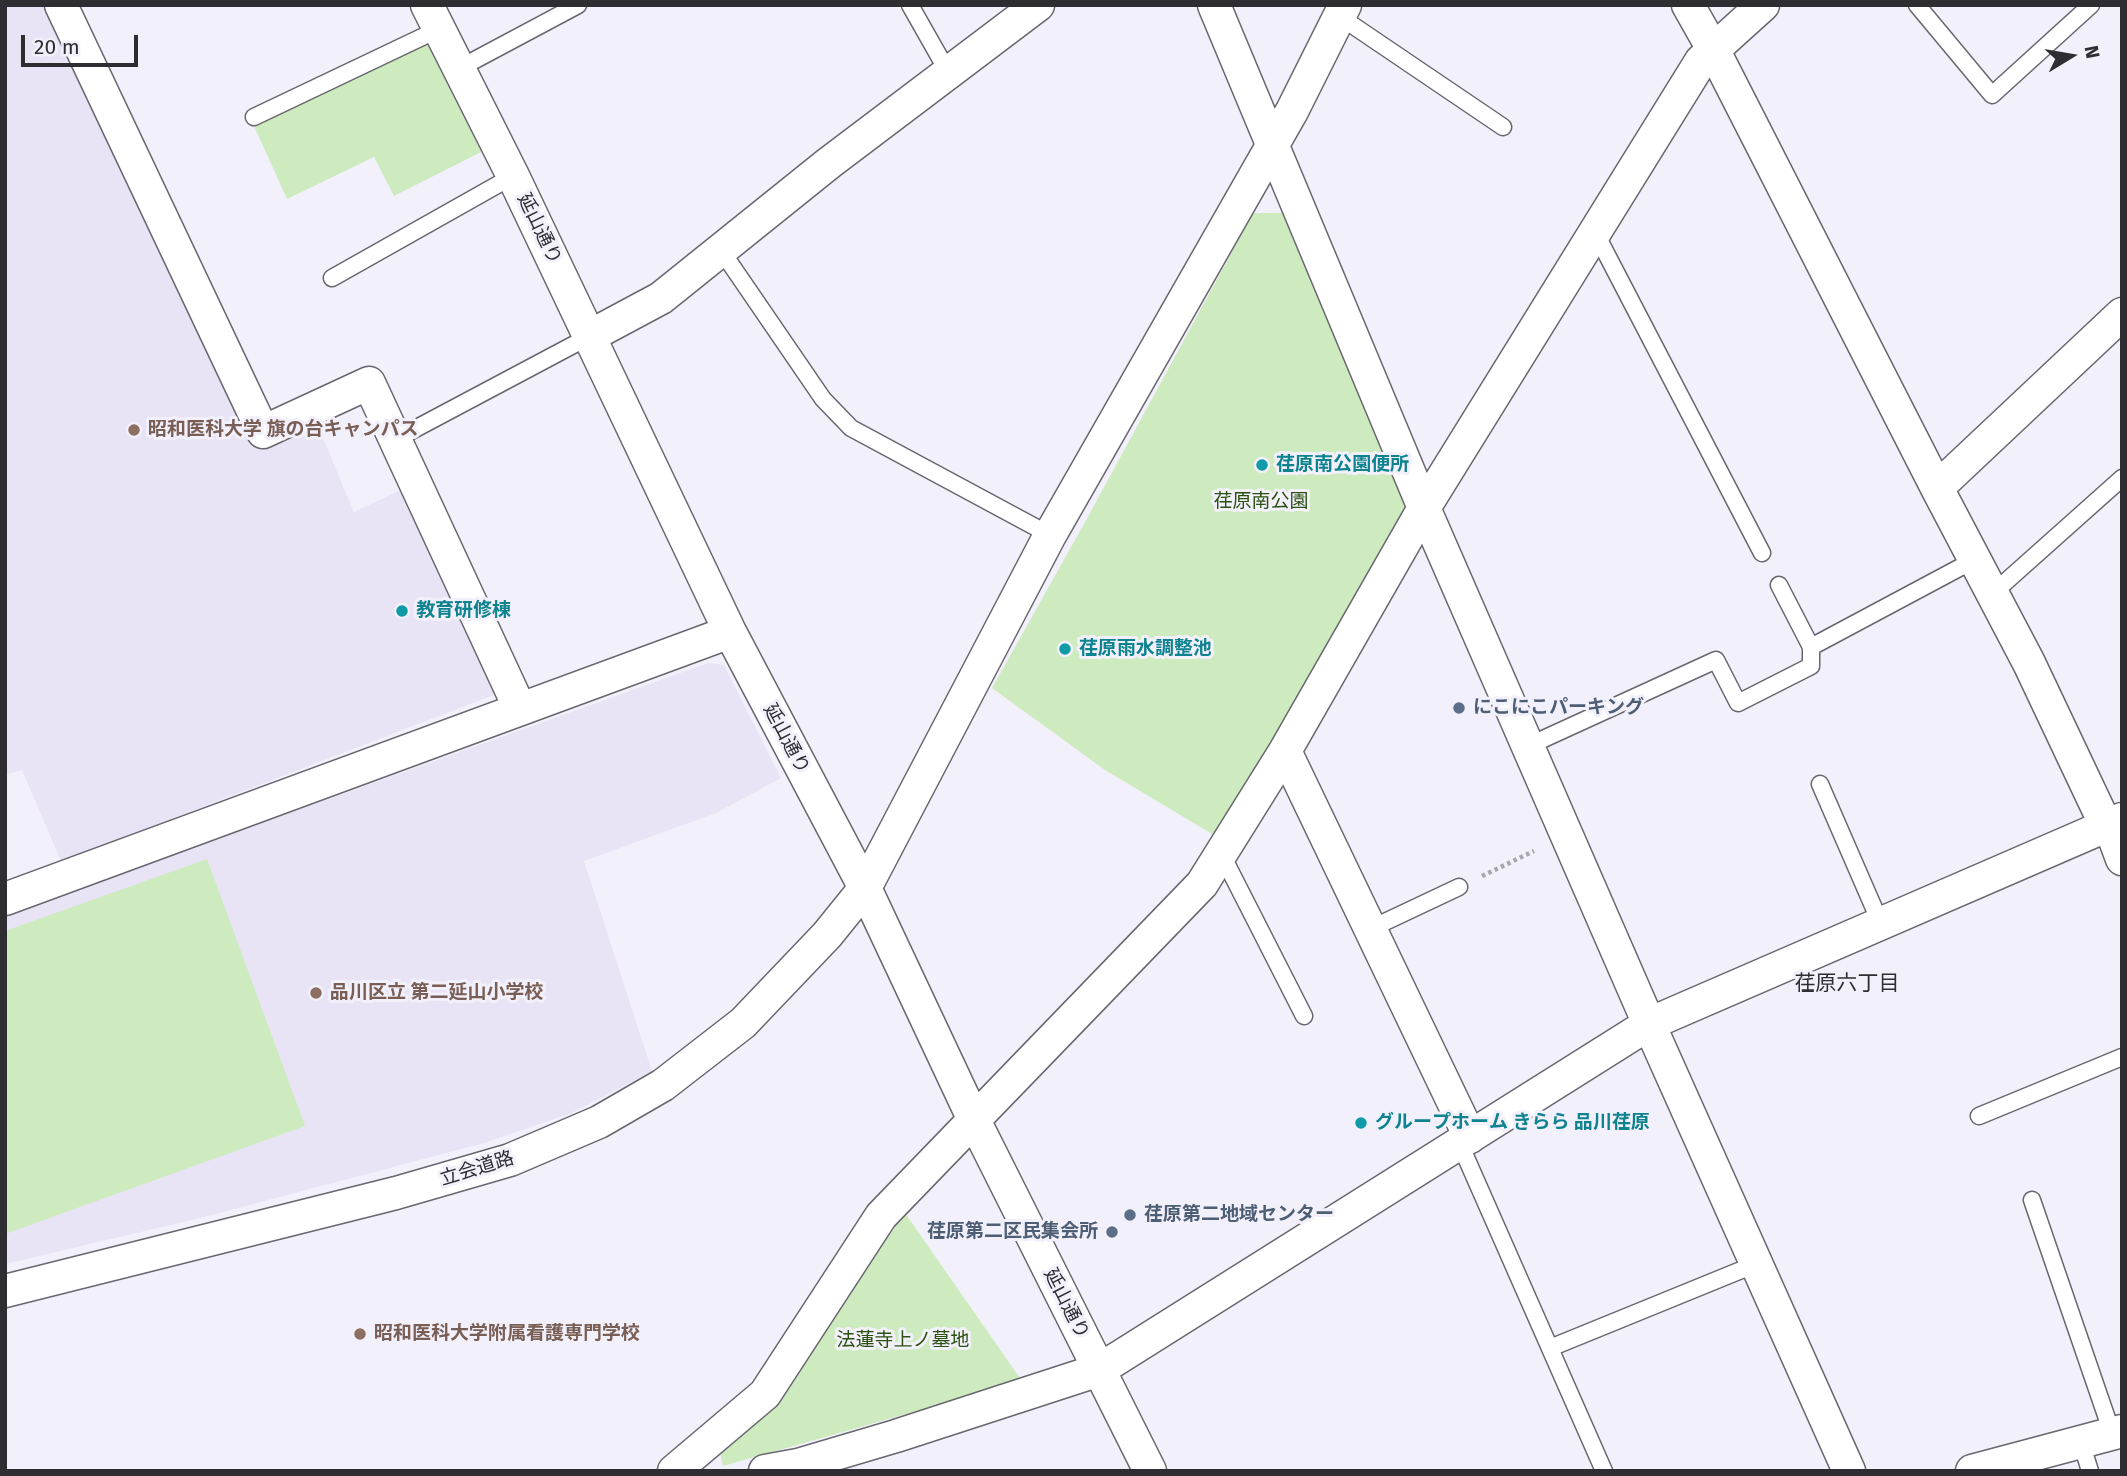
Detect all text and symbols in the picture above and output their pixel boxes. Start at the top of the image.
scale bar [24,21,142,65]
north arrow [2036,21,2106,91]
text: 20 m [34,34,80,60]
text: N [2080,44,2105,60]
street label: 延山通り [512,190,566,268]
place label: 昭和医科大学 旗の台キャンパス [148,419,419,441]
marker: 昭和医科大学 旗の台キャンパス [126,422,142,438]
place label: 荏原南公園便所 [1276,454,1409,476]
marker: 荏原南公園便所 [1254,457,1270,473]
park label: 荏原南公園 [1214,491,1308,513]
place label: 教育研修棟 [416,600,511,622]
marker: 教育研修棟 [394,603,410,619]
place label: 荏原雨水調整池 [1079,638,1212,660]
marker: 荏原雨水調整池 [1057,641,1073,657]
place label: にこにこパーキング [1473,697,1644,719]
street label: 延山通り [758,700,814,778]
marker: にこにこパーキング [1451,700,1467,716]
district label: 荏原六丁目 [1795,971,1899,997]
place label: 品川区立 第二延山小学校 [330,982,544,1004]
marker: 品川区立 第二延山小学校 [308,985,324,1001]
place label: グループホーム きらら 品川荏原 [1375,1112,1650,1134]
marker: グループホーム きらら 品川荏原 [1353,1115,1369,1131]
street label: 立会道路 [437,1147,517,1191]
place label: 荏原第二地域センター [1144,1204,1334,1226]
marker: 荏原第二地域センター [1122,1207,1138,1223]
place label: 荏原第二区民集会所 [927,1221,1098,1243]
marker: 荏原第二区民集会所 [1104,1224,1120,1240]
street label: 延山通り [1039,1265,1093,1343]
place label: 昭和医科大学附属看護専門学校 [374,1323,640,1345]
marker: 昭和医科大学附属看護専門学校 [352,1326,368,1342]
park label: 法蓮寺上ノ墓地 [837,1330,969,1352]

